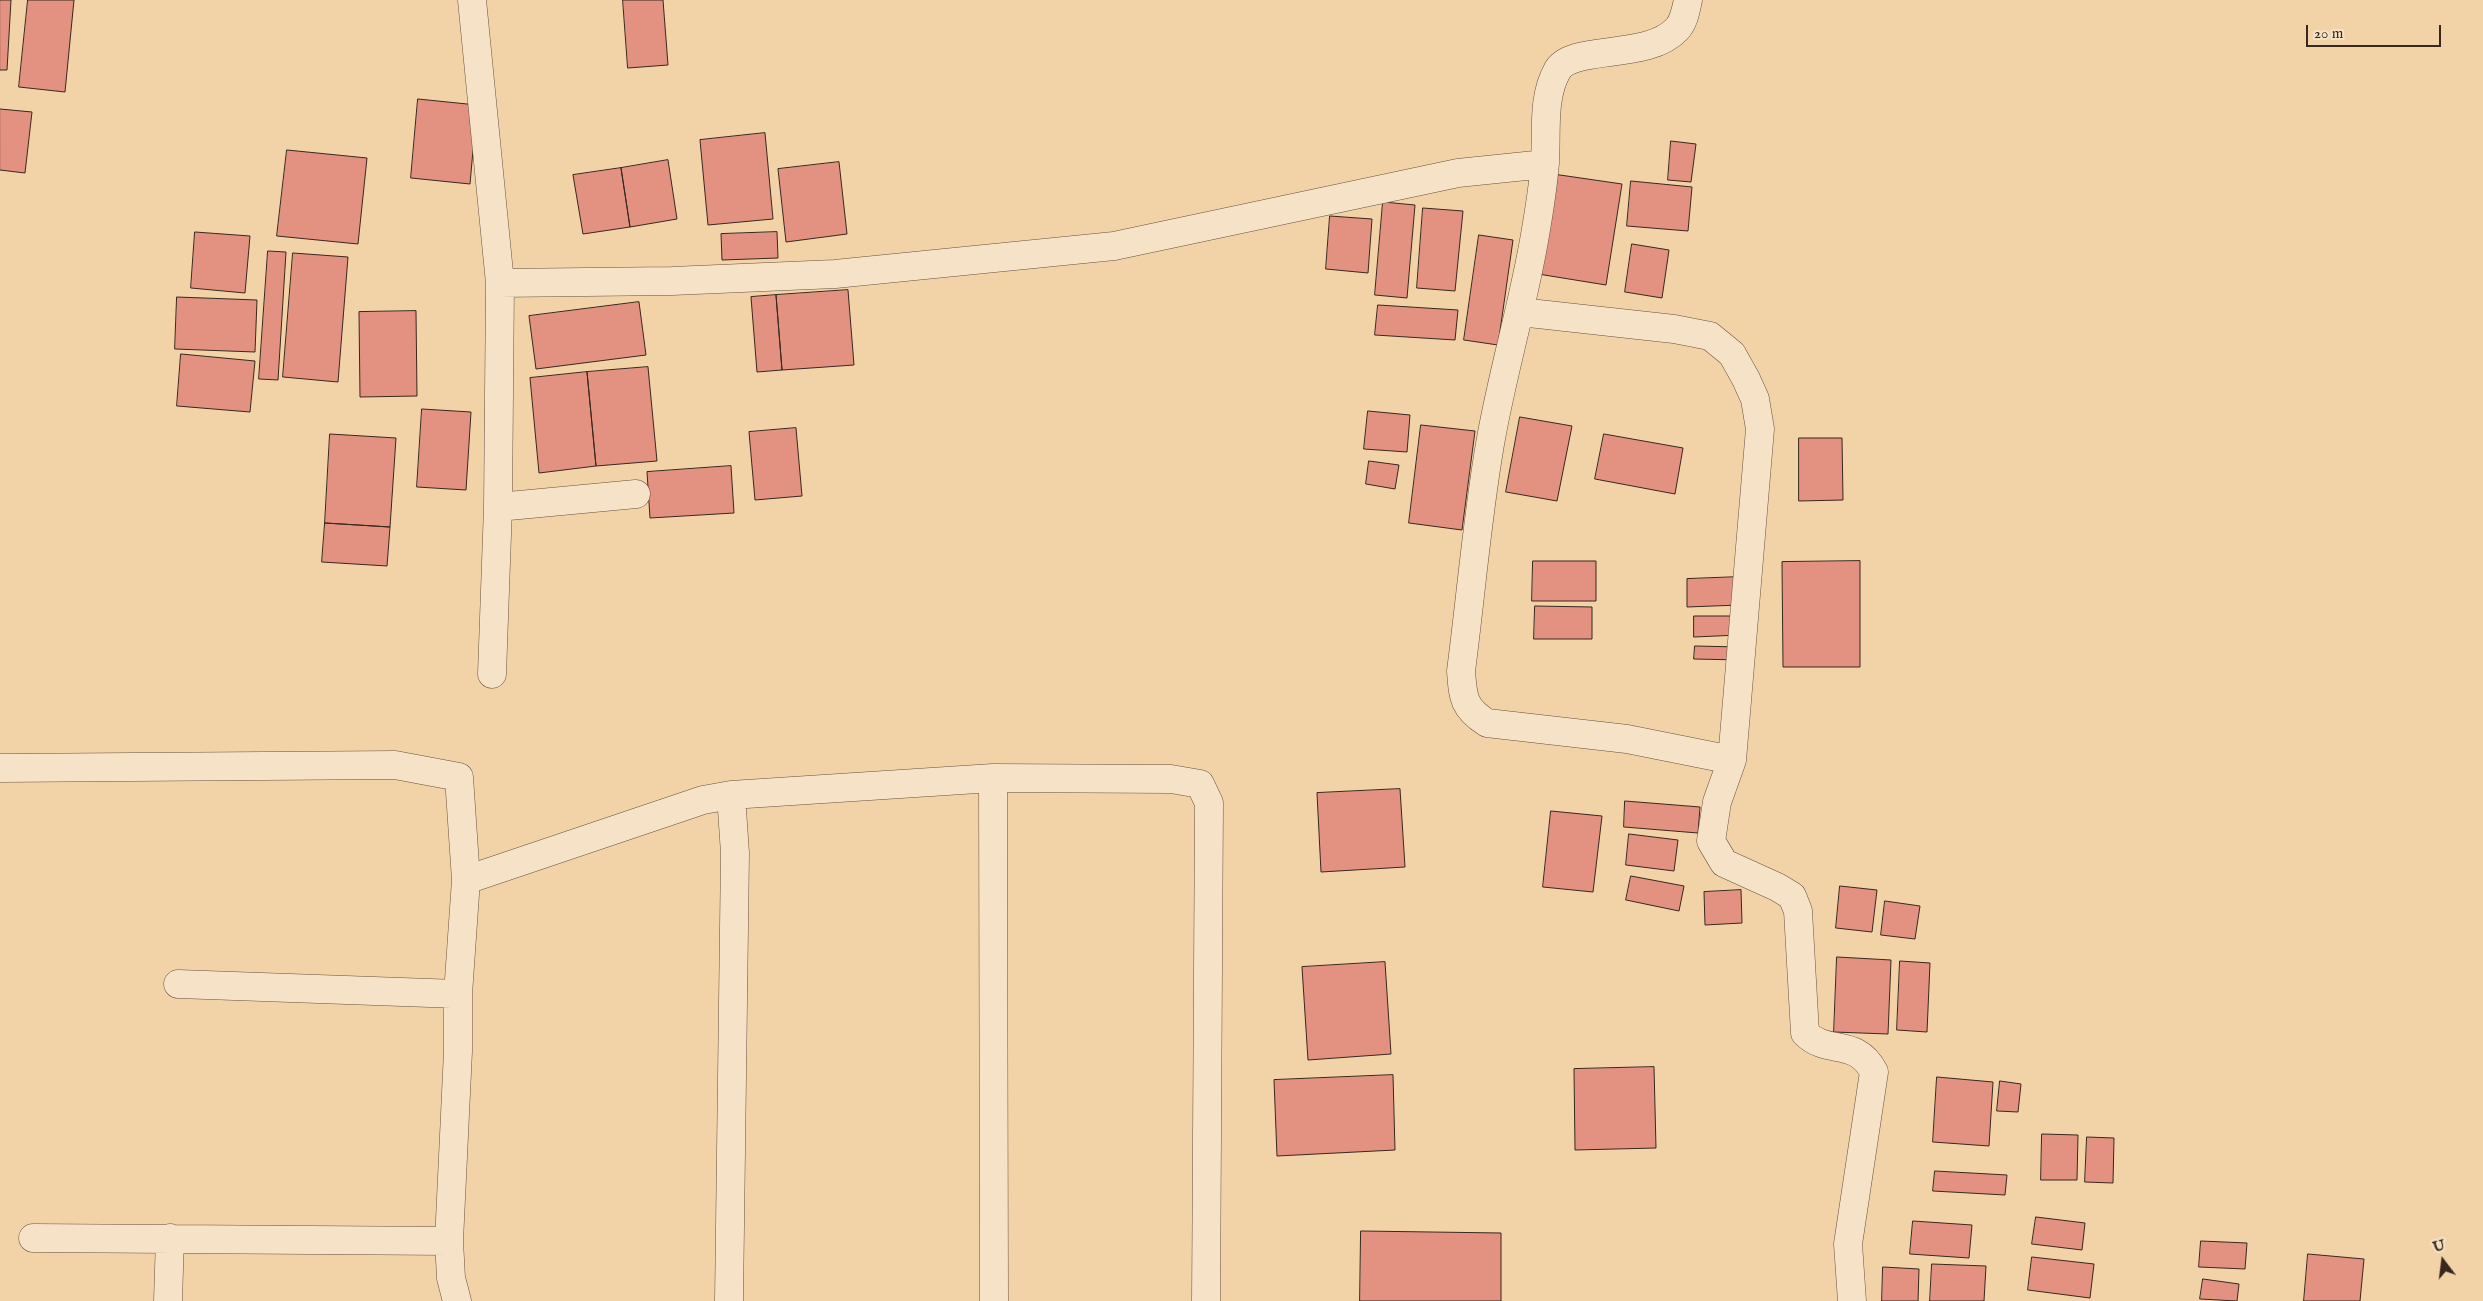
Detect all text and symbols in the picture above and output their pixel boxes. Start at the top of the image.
scale bar [2308,15,2443,47]
text: 20 m [2314,24,2343,43]
north arrow [2418,1236,2468,1286]
text: U [2431,1236,2447,1257]

